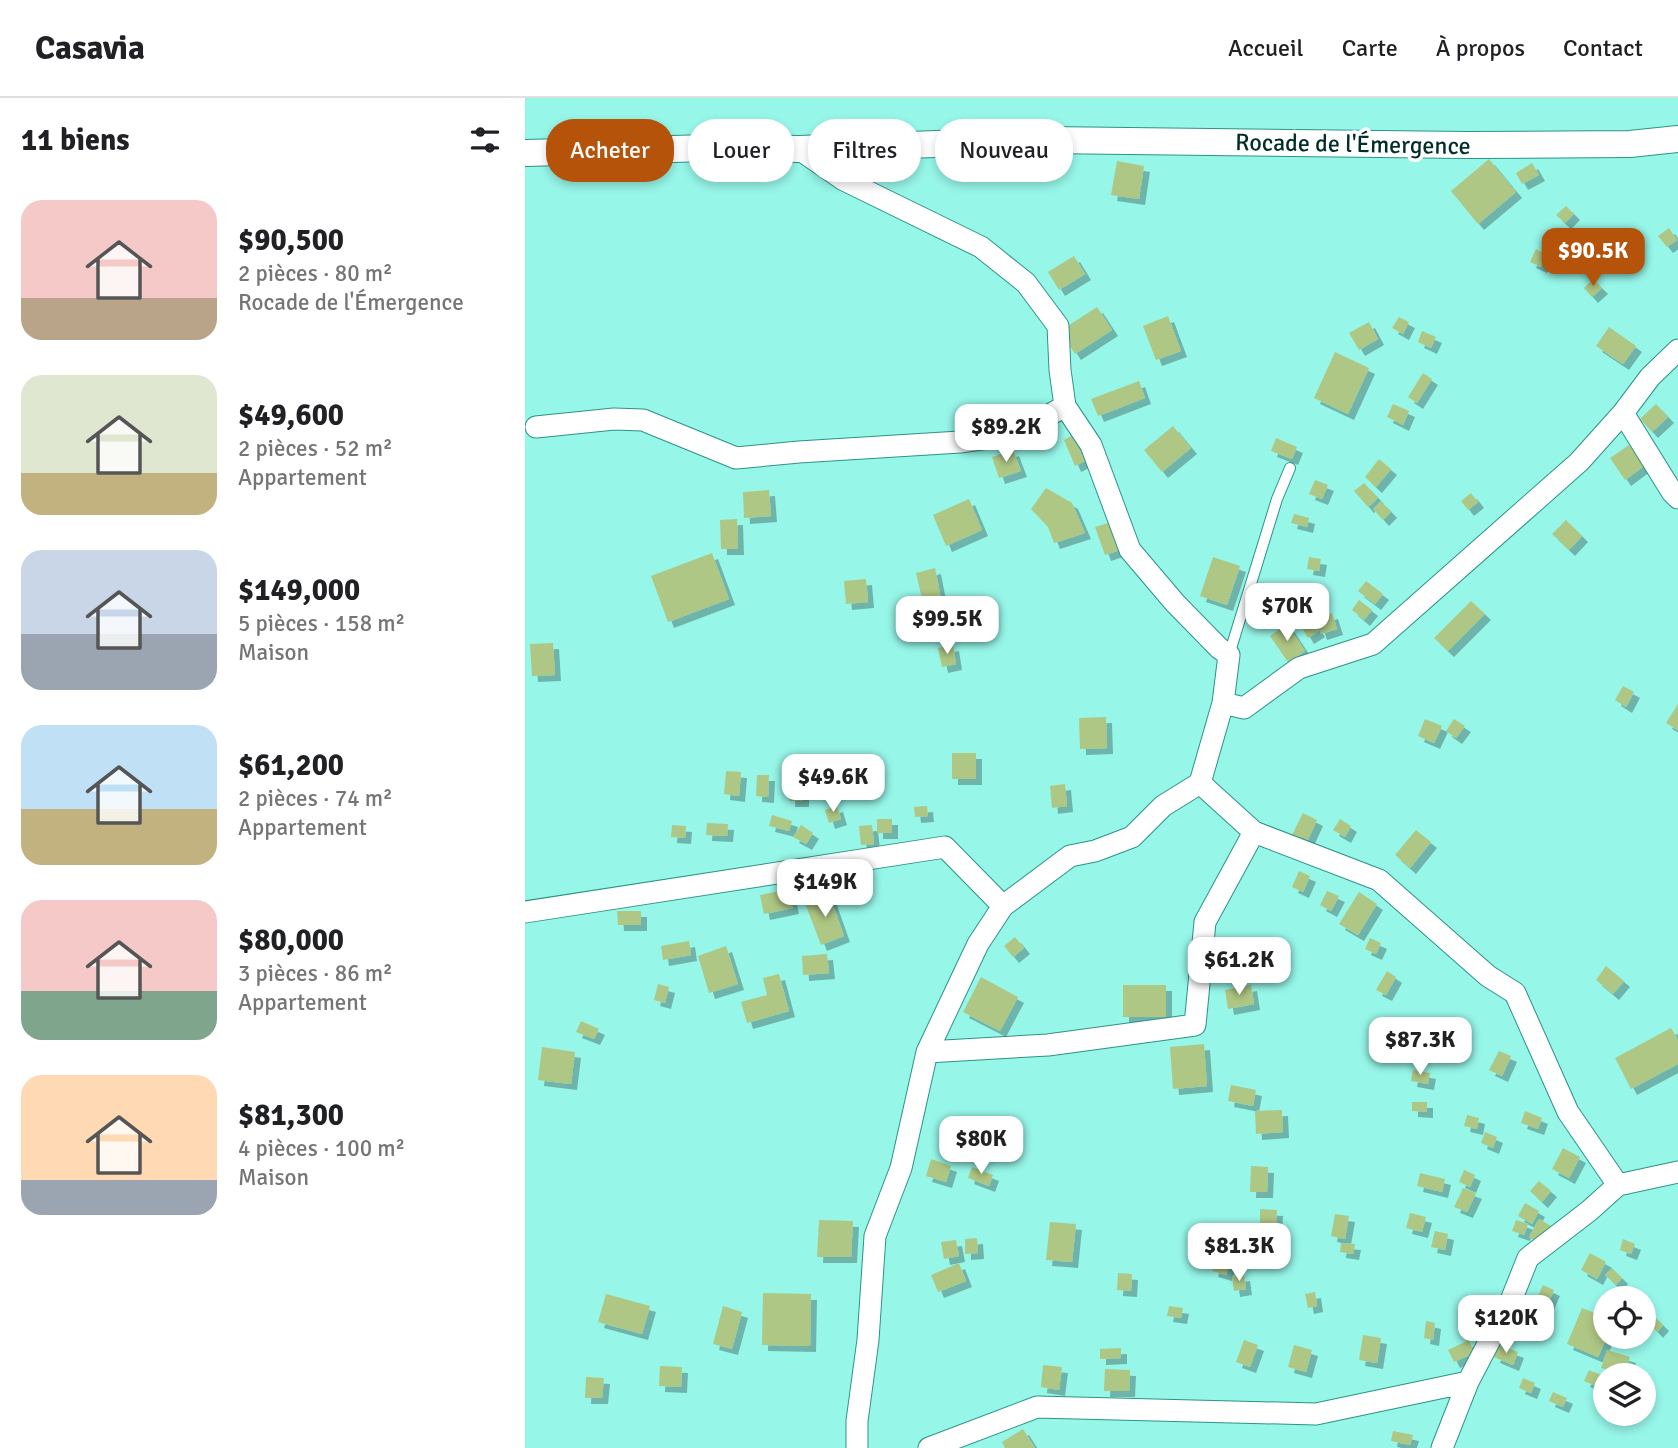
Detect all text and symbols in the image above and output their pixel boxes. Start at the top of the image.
text: Casavia [35,28,145,69]
text: Accueil [1228,33,1304,63]
text: Carte [1342,33,1398,63]
text: À propos [1436,33,1525,63]
text: Contact [1563,33,1643,63]
chip: Acheter [546,119,674,182]
chip: Louer [688,119,794,182]
chip: Filtres [808,119,921,182]
chip: Nouveau [935,119,1073,182]
icon: filters [466,121,504,159]
text: 11 biens [21,122,130,159]
street label: Rocade de l'Émergence [1235,127,1471,161]
text: $90,500 [238,222,344,259]
icon: home [77,228,161,312]
pin: $90.5K [1536,228,1650,288]
text: $90.5K [1558,236,1628,265]
text: 2 pièces · 80 m² [238,259,393,288]
text: Rocade de l'Émergence [238,288,464,317]
text: $49,600 [238,397,344,434]
icon: home [77,403,161,487]
pin: $89.2K [949,404,1063,464]
text: $89.2K [971,412,1041,441]
text: 2 pièces · 52 m² [238,434,393,463]
text: Appartement [238,463,367,492]
text: $149,000 [238,572,360,609]
icon: home [77,578,161,662]
pin: $70K [1246,584,1328,643]
text: $70K [1261,591,1313,620]
pin: $99.5K [890,596,1004,656]
text: $99.5K [912,604,982,633]
text: 5 pièces · 158 m² [238,609,405,638]
text: Maison [238,638,309,667]
text: $61,200 [238,747,344,784]
icon: home [77,753,161,837]
pin: $49.6K [776,754,890,814]
text: $49.6K [798,762,868,791]
text: 2 pièces · 74 m² [238,784,393,813]
text: Appartement [238,813,367,842]
pin: $149K [776,860,874,919]
text: $149K [793,867,857,896]
text: $80,000 [238,922,344,959]
icon: home [77,928,161,1012]
pin: $61.2K [1182,937,1296,997]
text: $61.2K [1204,945,1274,974]
text: 3 pièces · 86 m² [238,959,393,988]
text: Appartement [238,988,367,1017]
pin: $87.3K [1363,1018,1477,1077]
text: $87.3K [1385,1025,1455,1054]
text: $81,300 [238,1097,344,1134]
icon: home [77,1103,161,1187]
pin: $80K [940,1116,1022,1176]
text: $80K [955,1124,1007,1153]
text: 4 pièces · 100 m² [238,1134,405,1163]
text: Maison [238,1163,309,1192]
pin: $81.3K [1182,1224,1296,1283]
text: $81.3K [1204,1231,1274,1260]
map controls [1593,1286,1656,1426]
button: locate [1593,1286,1656,1349]
pin: $120K [1457,1296,1555,1355]
text: $120K [1474,1303,1538,1332]
button: layers [1593,1363,1656,1426]

